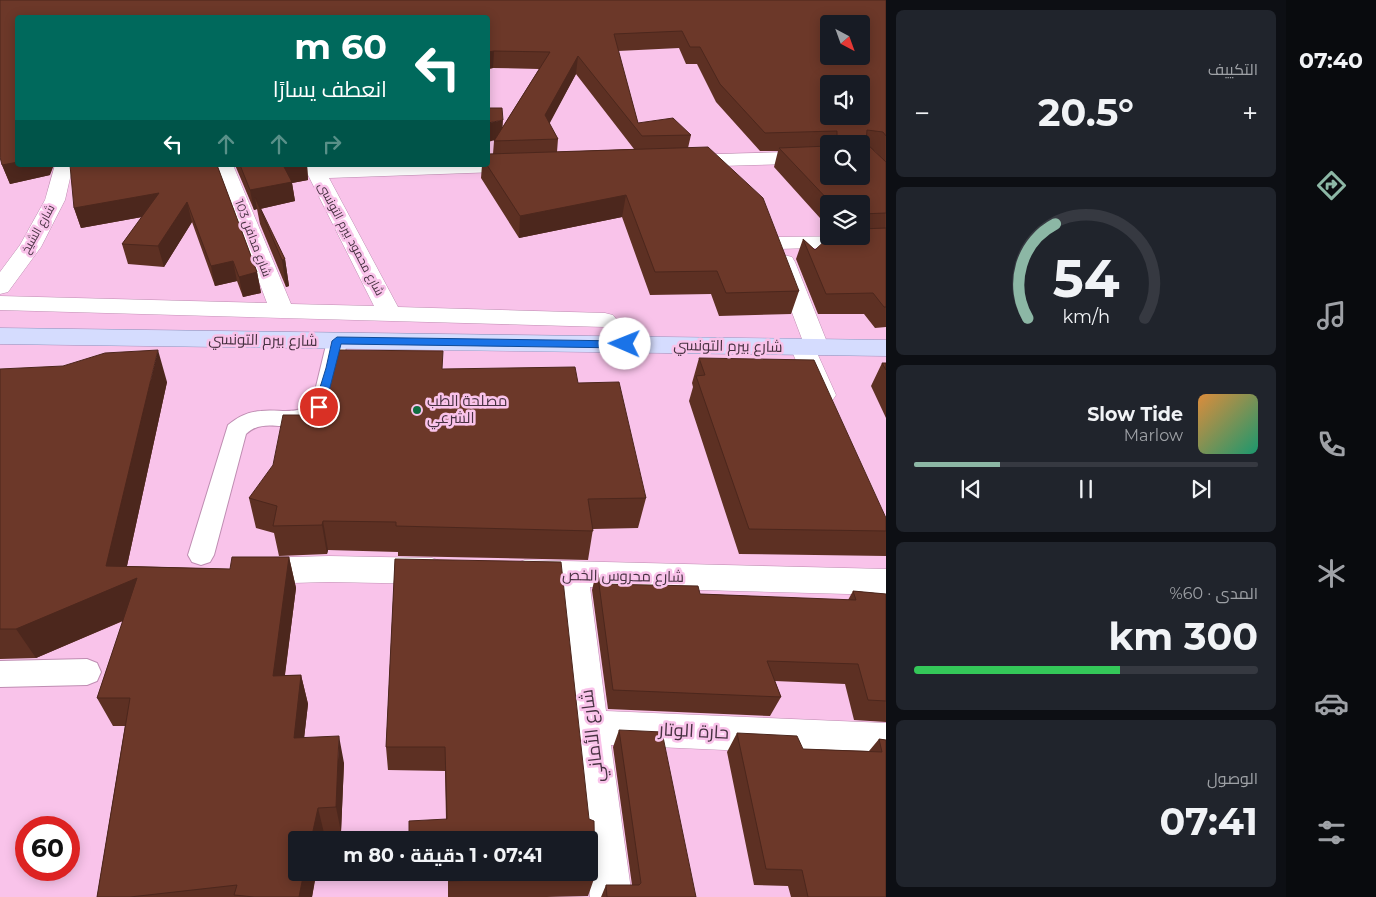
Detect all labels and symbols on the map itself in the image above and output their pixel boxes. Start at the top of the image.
north arrow [820,15,870,65]
street label: شارع محمود بيرم التونسى [314,180,388,299]
street label: شارع مدافن 103 [231,197,275,279]
street label: شارع الشيخ [17,201,59,257]
position arrow [598,317,650,369]
street label: شارع بيرم التونسي [208,329,318,353]
street label: شارع بيرم التونسي [673,335,783,359]
pin [298,386,340,428]
place label: مصلحة الطب الشرعي [427,391,507,430]
marker: مصلحة الطب الشرعي [411,404,423,416]
street label: شارع محروس الخص [562,565,684,588]
street label: شارع الأماني [575,688,612,784]
street label: حارة الوتار [657,718,730,744]
speed limit sign: 60 [15,816,80,881]

